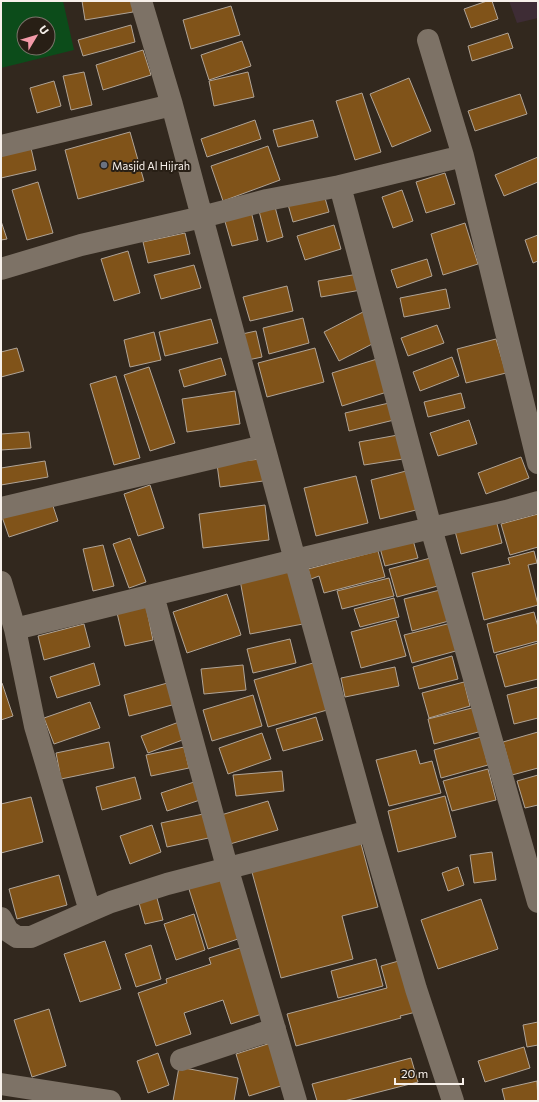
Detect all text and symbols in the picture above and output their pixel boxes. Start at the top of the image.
north arrow [16,16,56,56]
text: U [37,22,52,37]
place label: Masjid Al Hijrah [112,159,190,172]
marker: Masjid Al Hijrah [99,160,109,170]
scale bar [395,1060,463,1086]
text: 20 m [401,1066,428,1080]

